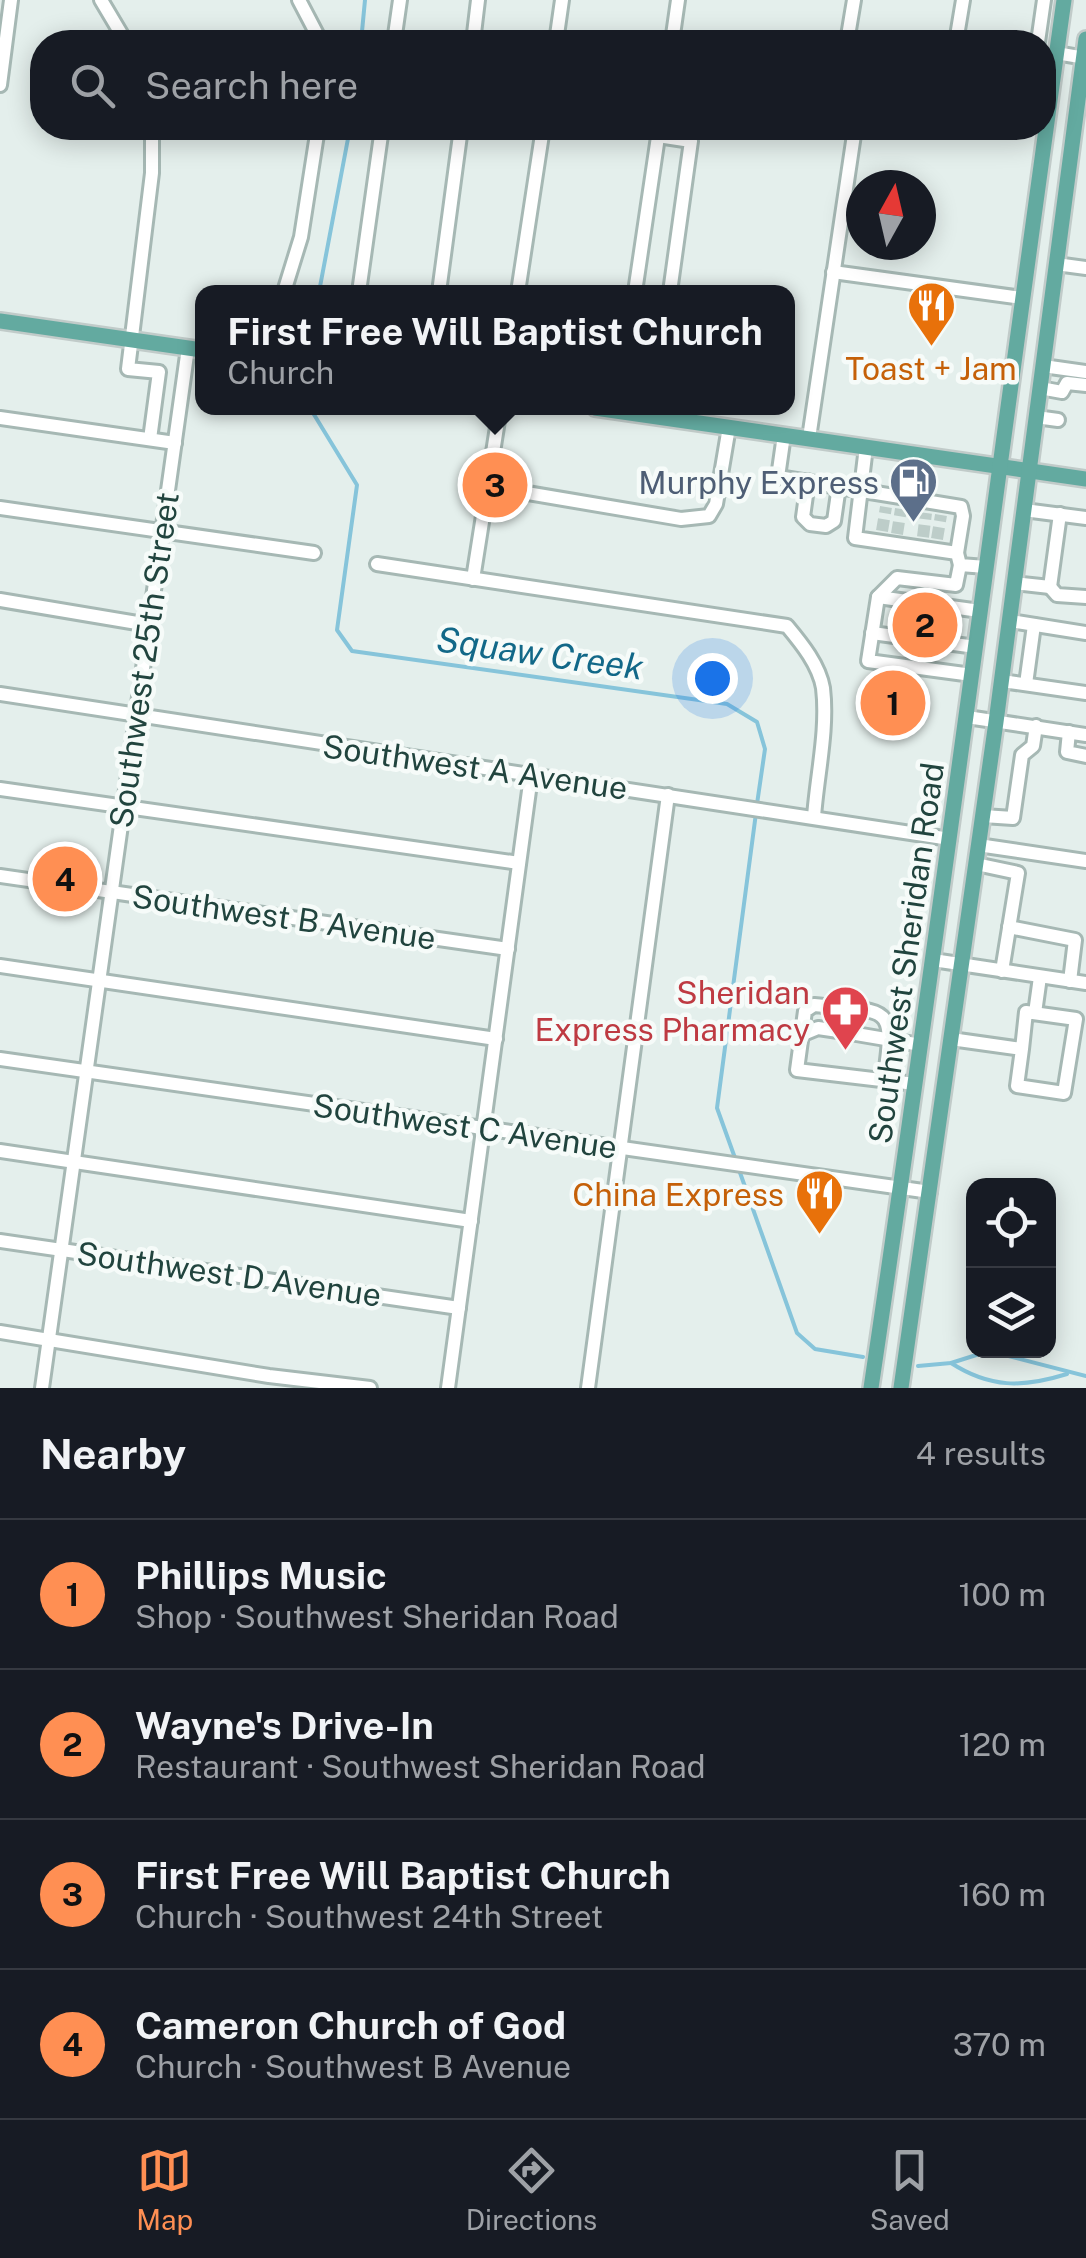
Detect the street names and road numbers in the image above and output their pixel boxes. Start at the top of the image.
street label: Southwest 25th Street [102,490,186,830]
street label: Southwest A Avenue [320,727,630,807]
street label: Southwest Sheridan Road [861,760,951,1146]
street label: Southwest B Avenue [130,877,438,957]
street label: Southwest C Avenue [310,1086,620,1166]
street label: Southwest D Avenue [74,1234,384,1314]

